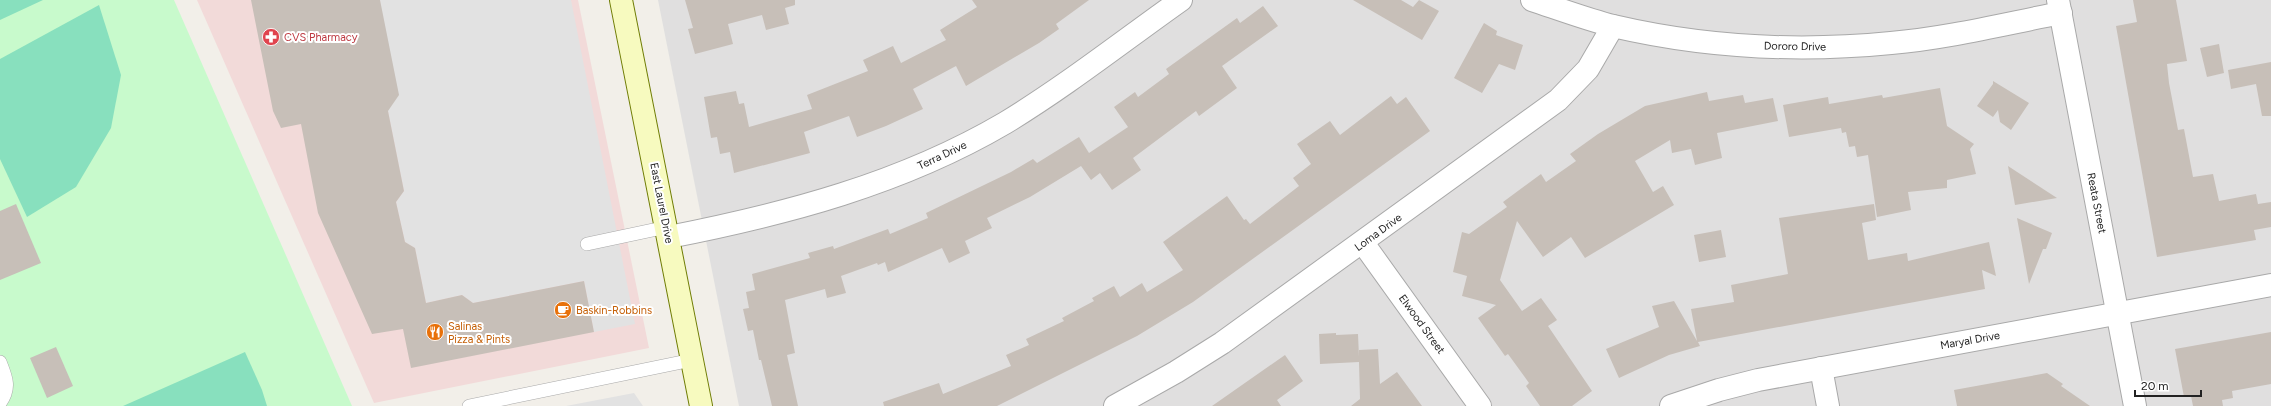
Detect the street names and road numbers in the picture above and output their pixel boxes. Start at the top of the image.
street label: Dororo Drive [1764,39,1826,54]
street label: Terra Drive [916,138,969,172]
street label: East Laurel Drive [647,162,676,245]
street label: Reata Street [2084,172,2109,235]
street label: Loma Drive [1352,211,1404,254]
street label: Elwood Street [1396,292,1447,356]
street label: Maryal Drive [1939,329,2001,352]

